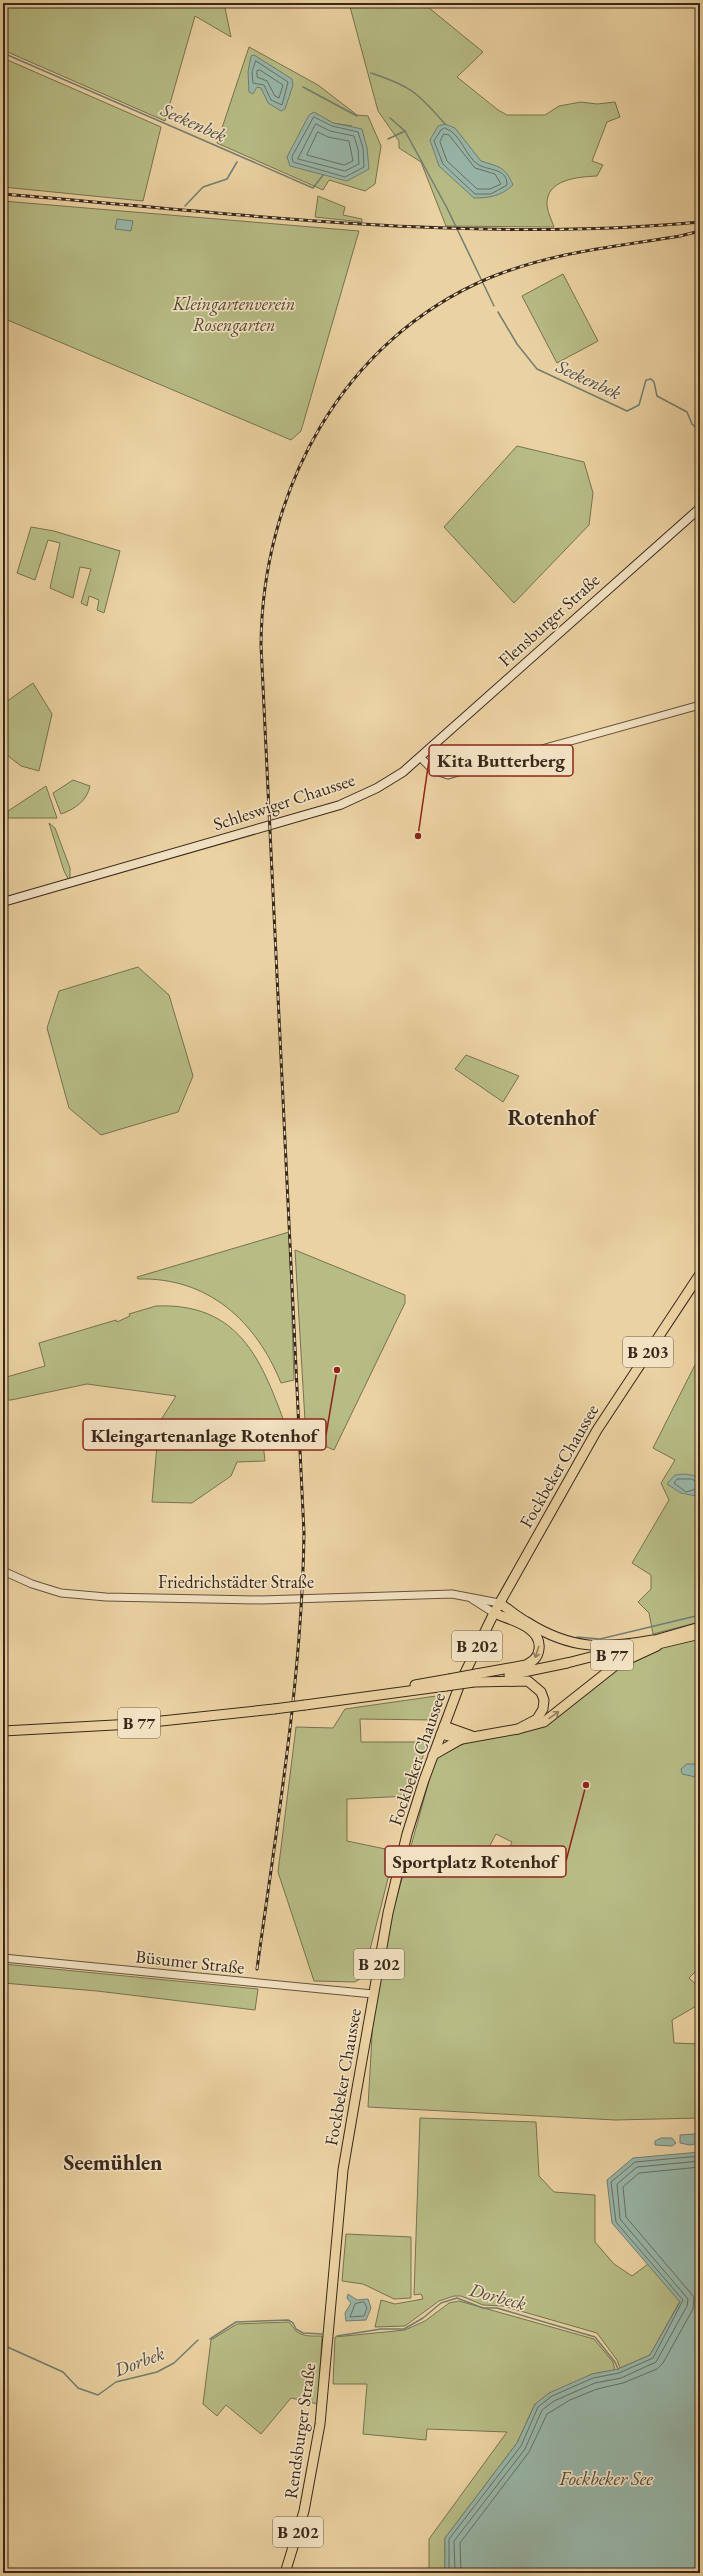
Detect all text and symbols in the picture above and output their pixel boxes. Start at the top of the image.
water label: Seekenbek [156,97,231,148]
park label: Kleingartenverein Rosengarten [172,292,295,337]
water label: Seekenbek [551,353,626,406]
street label: Flensburger Straße [493,568,604,671]
callout: Kita Butterberg [429,745,573,776]
text: Kita Butterberg [437,748,566,773]
street label: Schleswiger Chaussee [210,768,358,835]
district label: Rotenhof [508,1103,599,1132]
road number: B 203 [623,1337,673,1367]
street label: Fockbeker Chaussee [514,1400,603,1532]
callout: Kleingartenanlage Rotenhof [83,1419,326,1450]
text: Kleingartenanlage Rotenhof [91,1423,319,1448]
street label: Friedrichstädter Straße [158,1570,314,1593]
road number: B 202 [452,1631,502,1661]
road number: B 77 [591,1640,633,1670]
one-way arrow [533,1646,541,1658]
street label: Fockbeker Chaussee [383,1689,450,1828]
road number: B 77 [118,1708,160,1738]
one-way arrow [548,1711,559,1719]
callout: Sportplatz Rotenhof [385,1846,566,1877]
text: Sportplatz Rotenhof [393,1849,560,1874]
street label: Büsumer Straße [135,1944,246,1979]
road number: B 202 [354,1949,404,1979]
street label: Fockbeker Chaussee [319,2007,366,2147]
district label: Seemühlen [63,2148,163,2177]
water label: Dorbeck [466,2277,529,2316]
water label: Dorbek [110,2340,168,2383]
street label: Rendsburger Straße [279,2362,320,2500]
water label: Fockbeker See [558,2466,653,2491]
road number: B 202 [273,2517,323,2547]

